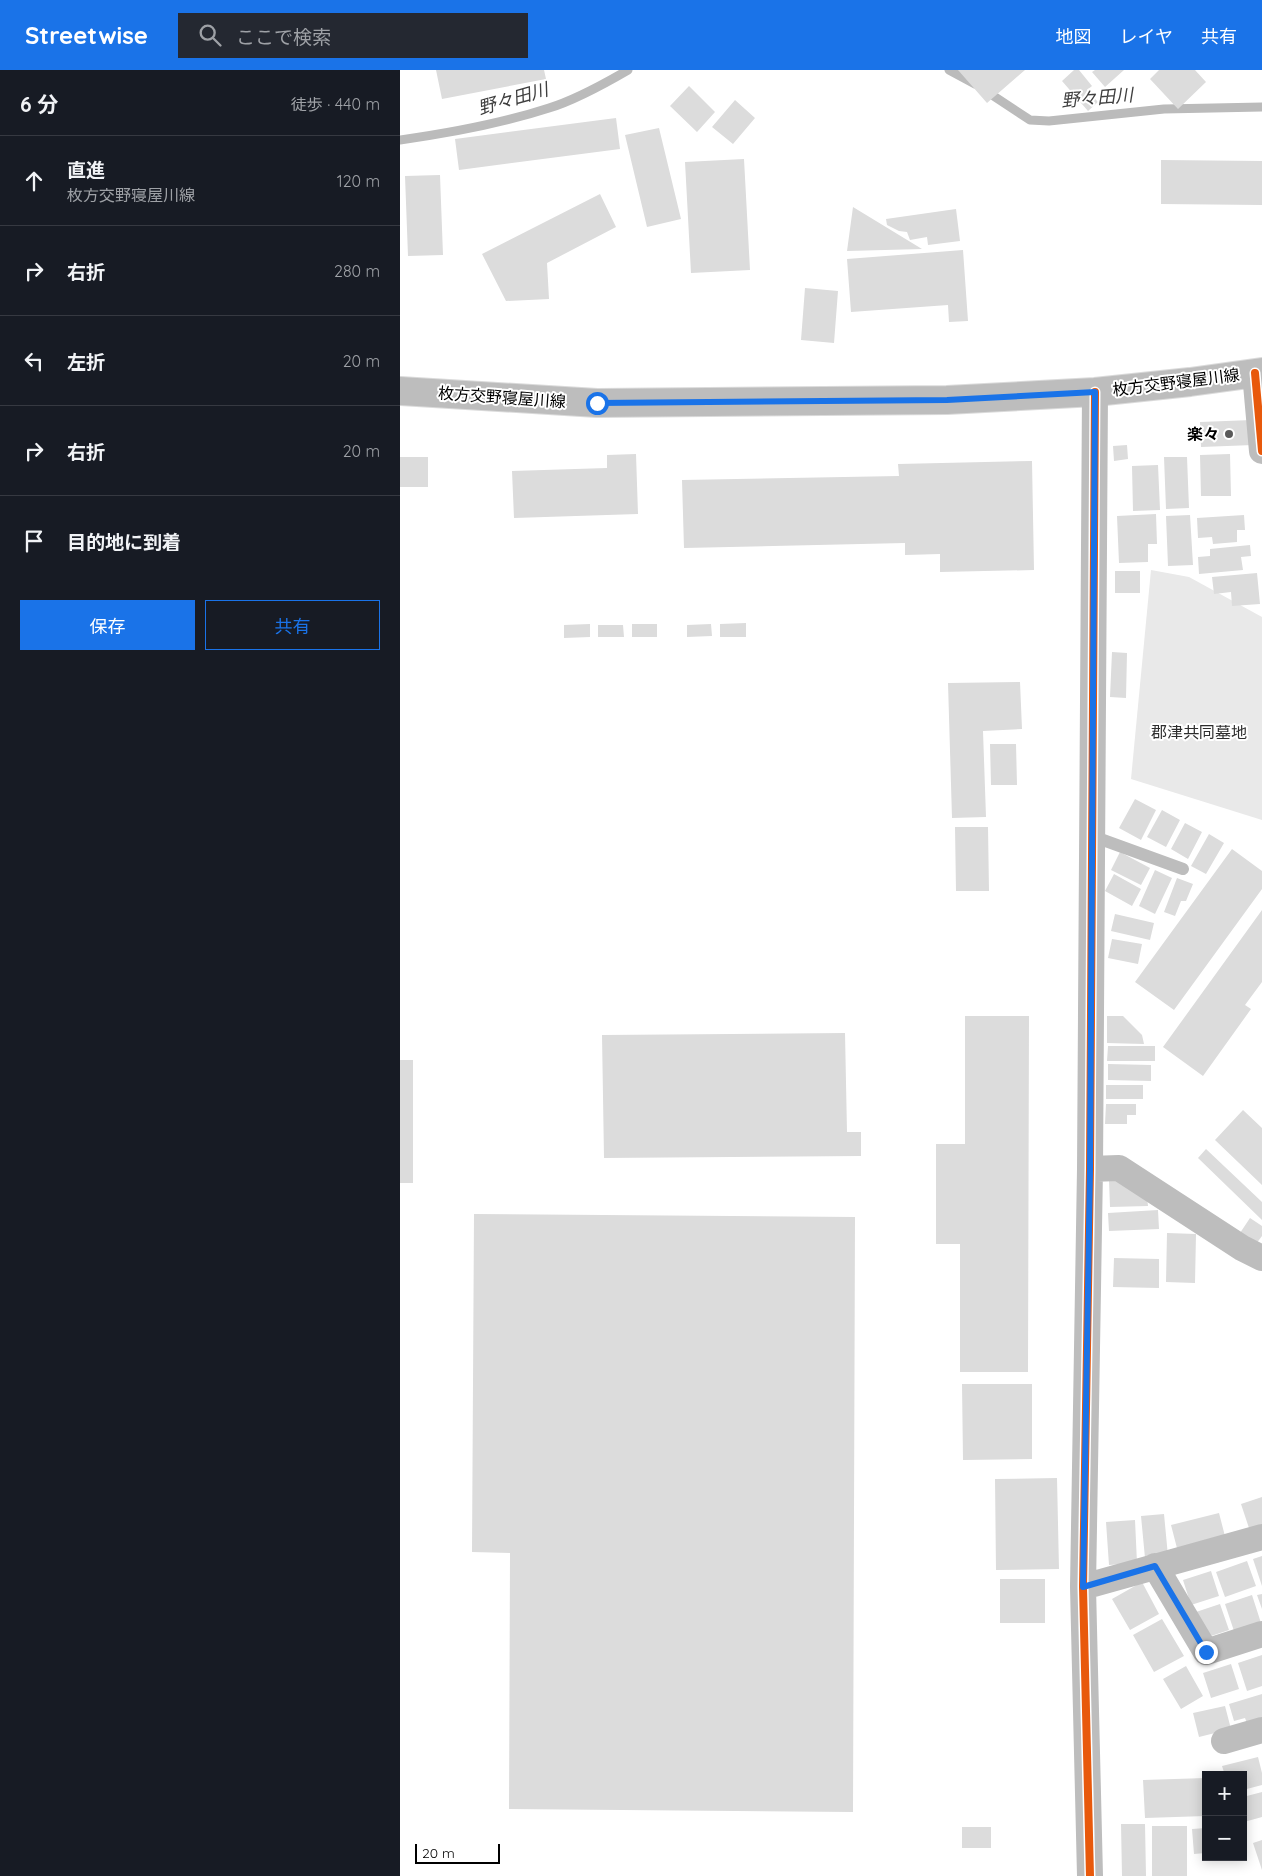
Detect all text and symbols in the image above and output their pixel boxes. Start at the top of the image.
search box [178,13,528,58]
text: Streetwise [25,20,148,50]
icon: search [196,21,224,49]
text: ここで検索 [236,25,331,49]
text: 地図 [1056,25,1092,48]
text: レイヤ [1120,25,1173,48]
text: 共有 [1201,25,1237,48]
water label: 野々田川 [475,77,553,119]
water label: 野々田川 [1060,83,1136,112]
text: 6 分 [20,91,59,117]
text: 徒歩 · 440 m [291,94,380,114]
text: 直進 [67,158,105,182]
icon: ahead [20,167,48,195]
text: 120 m [337,171,380,191]
text: 枚方交野寝屋川線 [67,185,195,205]
icon: right [20,257,48,285]
text: 右折 [67,260,105,284]
text: 280 m [334,261,380,281]
icon: left [20,347,48,375]
text: 左折 [67,350,105,374]
text: 20 m [343,351,380,371]
street label: 枚方交野寝屋川線 [1111,364,1241,400]
street label: 枚方交野寝屋川線 [437,383,567,411]
route start [586,392,609,415]
place label: 楽々 [1187,424,1219,444]
marker: 楽々 [1223,428,1235,440]
icon: right [20,437,48,465]
text: 右折 [67,440,105,464]
text: 20 m [343,441,380,461]
icon: arrive [20,527,48,555]
text: 目的地に到着 [67,530,181,554]
button: 保存 [20,600,195,650]
button: 共有 [205,600,380,650]
park label: 郡津共同墓地 [1151,722,1247,742]
route end [1195,1641,1218,1664]
map controls [1202,1771,1247,1861]
button: + [1202,1771,1247,1816]
button: − [1202,1816,1247,1861]
scale bar [415,1841,500,1864]
text: 20 m [422,1844,455,1862]

